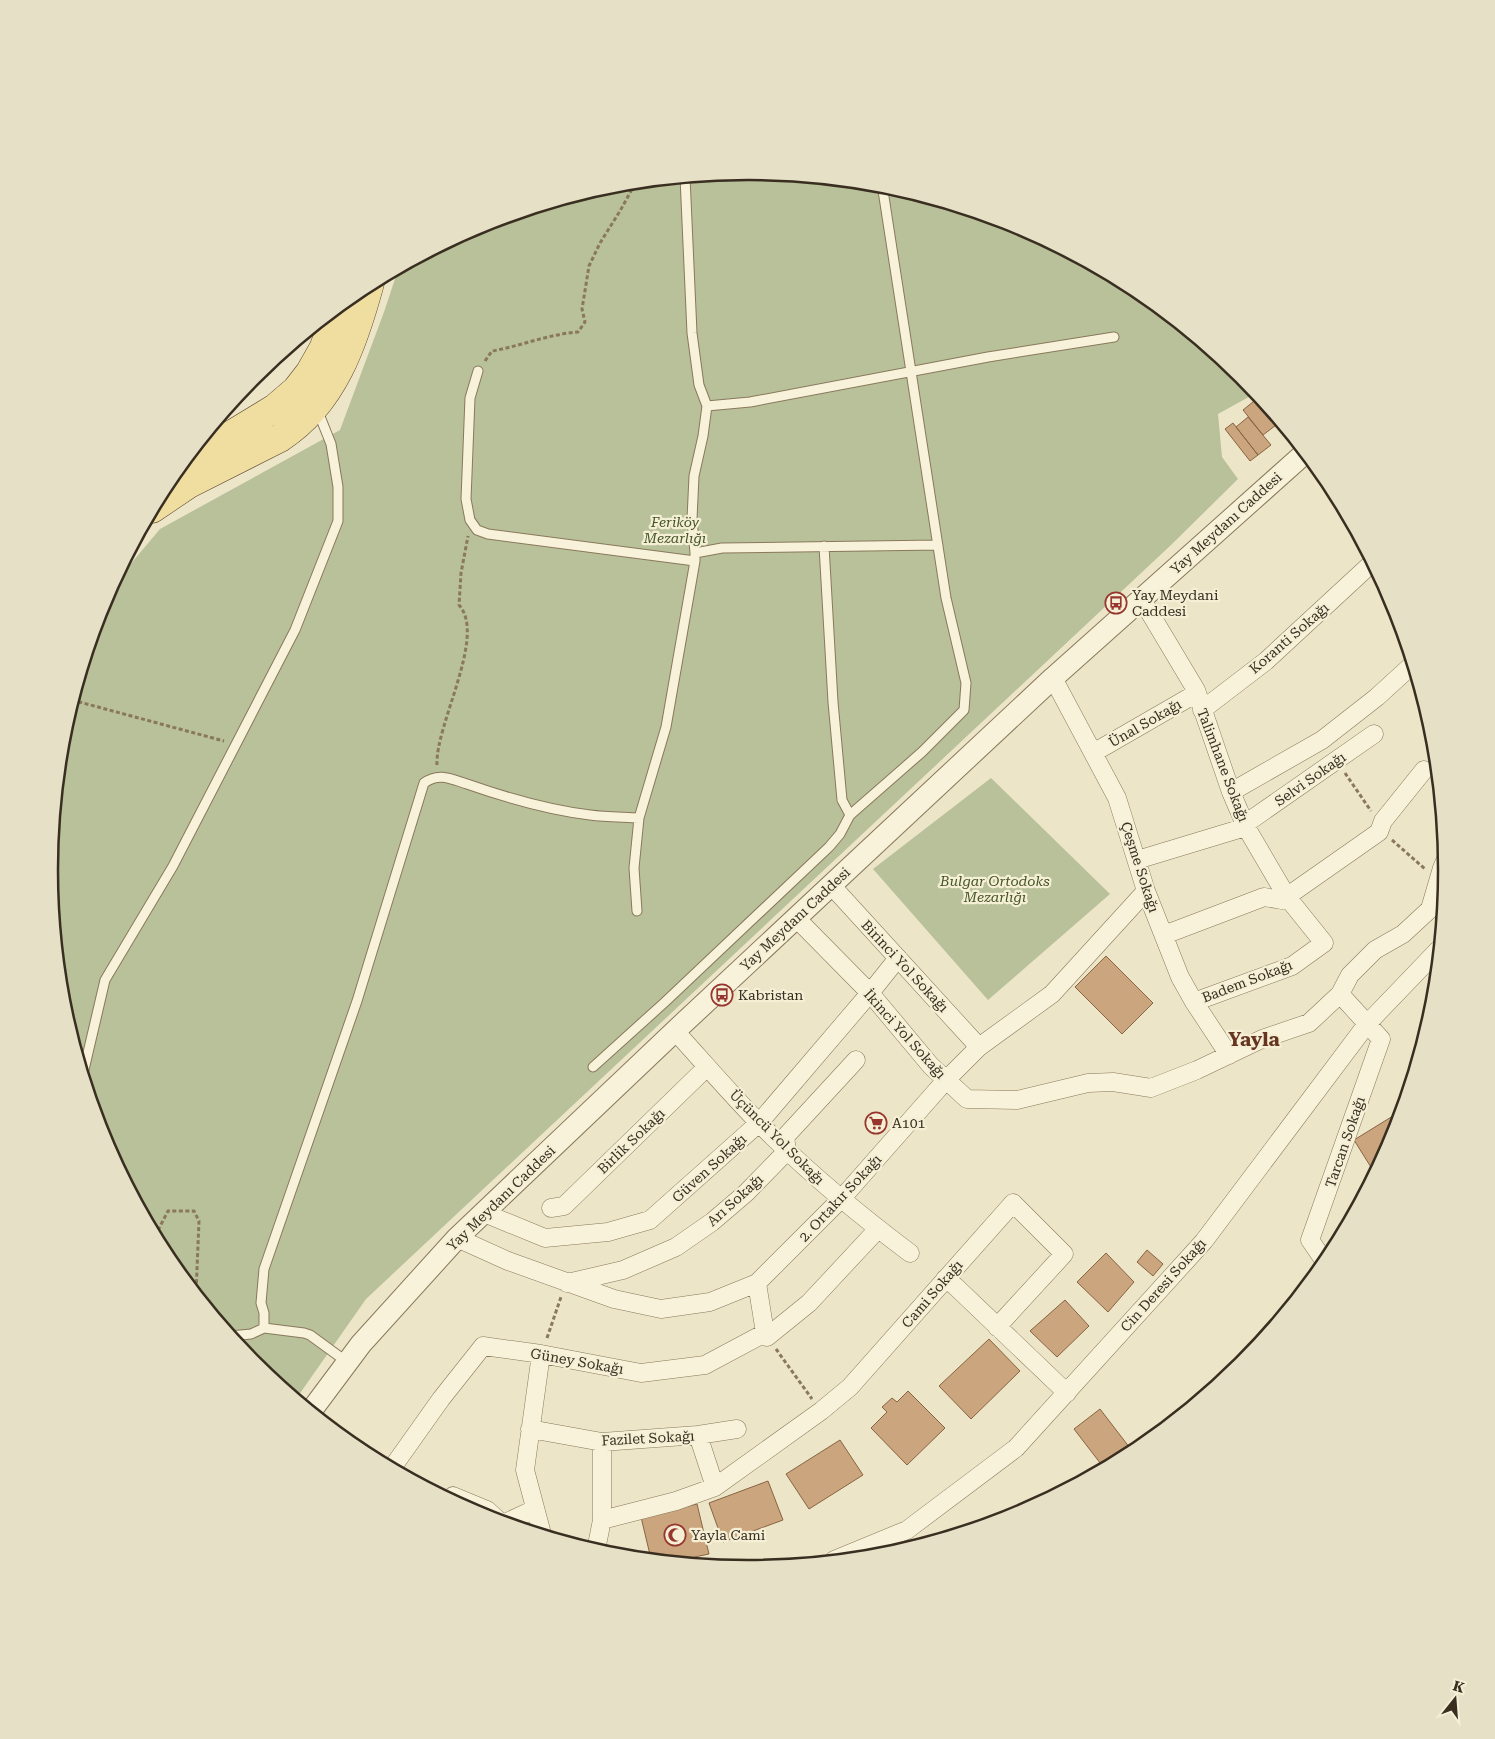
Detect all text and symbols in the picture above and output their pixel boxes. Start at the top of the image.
street label: Yay Meydanı Caddesi [1167,468,1285,577]
park label: Feriköy Mezarlığı [643,514,706,546]
place label: Yay Meydani Caddesi [1132,587,1219,619]
bus stop icon: Yay Meydani Caddesi [1104,591,1128,615]
street label: Koranti Sokağı [1246,599,1332,677]
street label: Ünal Sokağı [1106,695,1185,750]
street label: Talimhane Sokağı [1194,706,1252,824]
street label: Selvi Sokağı [1271,748,1349,809]
street label: Çeşme Sokağı [1118,820,1162,915]
street label: Yay Meydanı Caddesi [737,864,854,974]
park label: Bulgar Ortodoks Mezarlığı [939,873,1050,905]
street label: Birinci Yol Sokağı [858,917,952,1016]
street label: Badem Sokağı [1199,956,1295,1006]
bus stop icon: Kabristan [710,983,734,1007]
street label: İkinci Yol Sokağı [861,986,950,1082]
place label: Kabristan [738,987,803,1003]
district label: Yayla [1228,1028,1280,1051]
street label: Üçüncü Yol Sokağı [726,1086,828,1188]
street label: Tarcan Sokağı [1322,1094,1368,1190]
street label: Birlik Sokağı [594,1105,668,1177]
supermarket icon: A101 [864,1111,888,1135]
place label: A101 [892,1115,925,1131]
street label: Güven Sokağı [669,1130,750,1205]
street label: Yay Meydanı Caddesi [444,1142,559,1254]
street label: 2. Ortakır Sokağı [795,1151,885,1245]
street label: Arı Sokağı [704,1170,767,1229]
street label: Cin Deresi Sokağı [1117,1235,1209,1335]
street label: Cami Sokağı [898,1257,966,1331]
street label: Güney Sokağı [529,1345,625,1377]
street label: Fazilet Sokağı [601,1428,695,1448]
mosque icon: Yayla Cami [663,1523,687,1547]
place label: Yayla Cami [691,1527,766,1543]
north arrow [1430,1674,1480,1724]
text: K [1451,1677,1466,1696]

